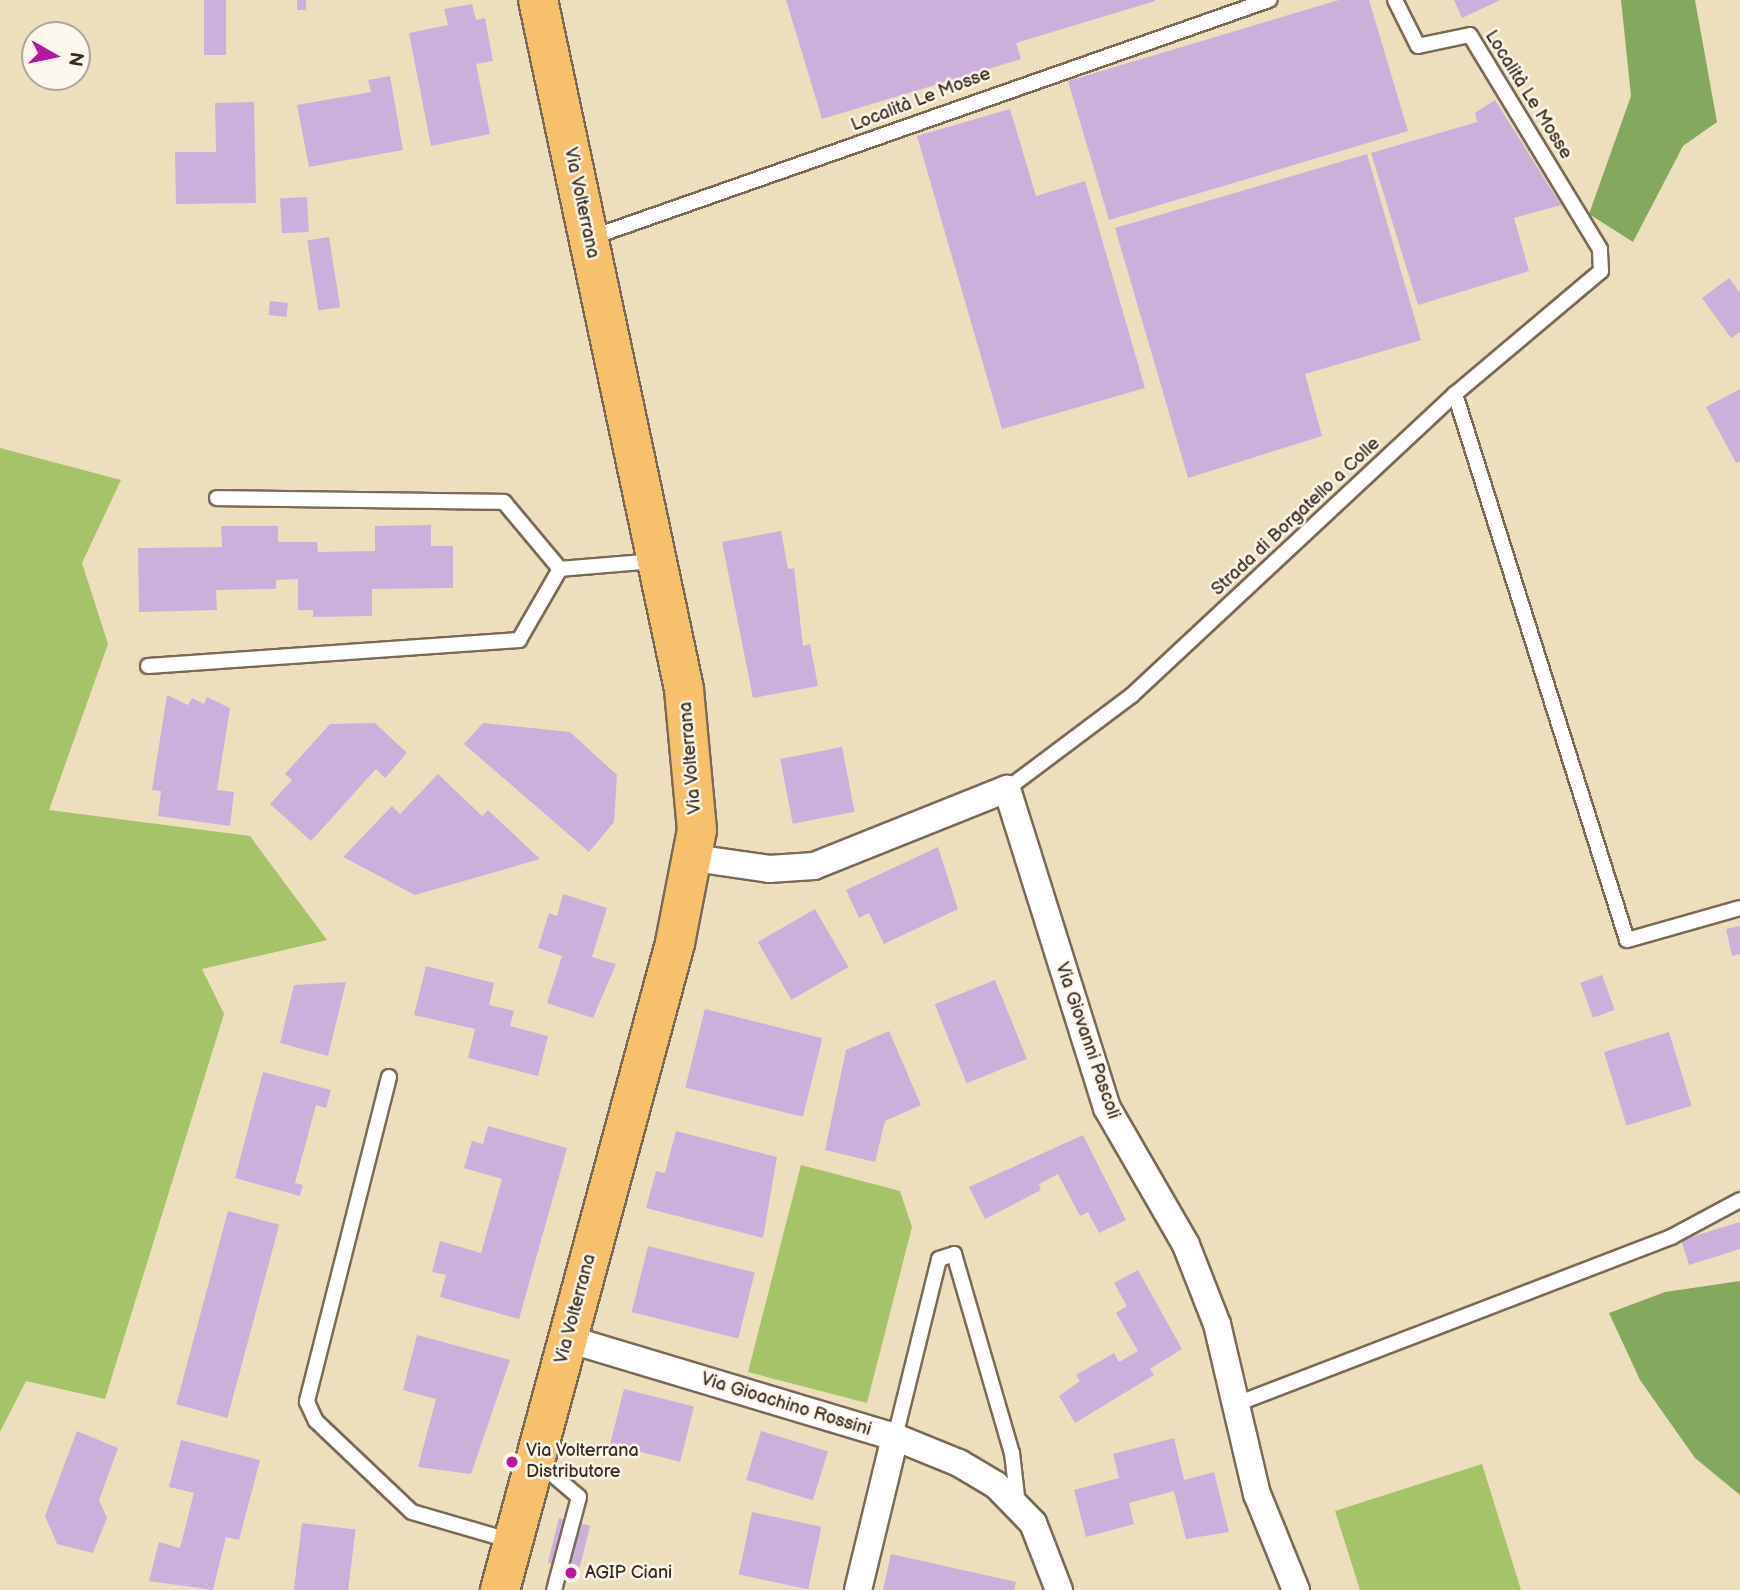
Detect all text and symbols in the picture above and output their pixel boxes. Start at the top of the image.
north arrow [21,21,91,91]
street label: Località Le Mosse [1480,27,1576,163]
text: N [63,50,88,68]
street label: Località Le Mosse [848,63,994,137]
street label: Via Volterrana [559,145,603,261]
street label: Strada di Borgatello a Colle [1207,433,1385,601]
street label: Via Volterrana [675,701,707,815]
street label: Via Giovanni Pascoli [1050,960,1124,1122]
street label: Via Volterrana [551,1252,601,1366]
street label: Via Gioachino Rossini [698,1369,874,1441]
place label: Via Volterrana Distributore [526,1441,639,1484]
marker: Via Volterrana Distributore [504,1454,520,1470]
place label: AGIP Ciani [585,1562,672,1584]
marker: AGIP Ciani [563,1565,579,1581]

